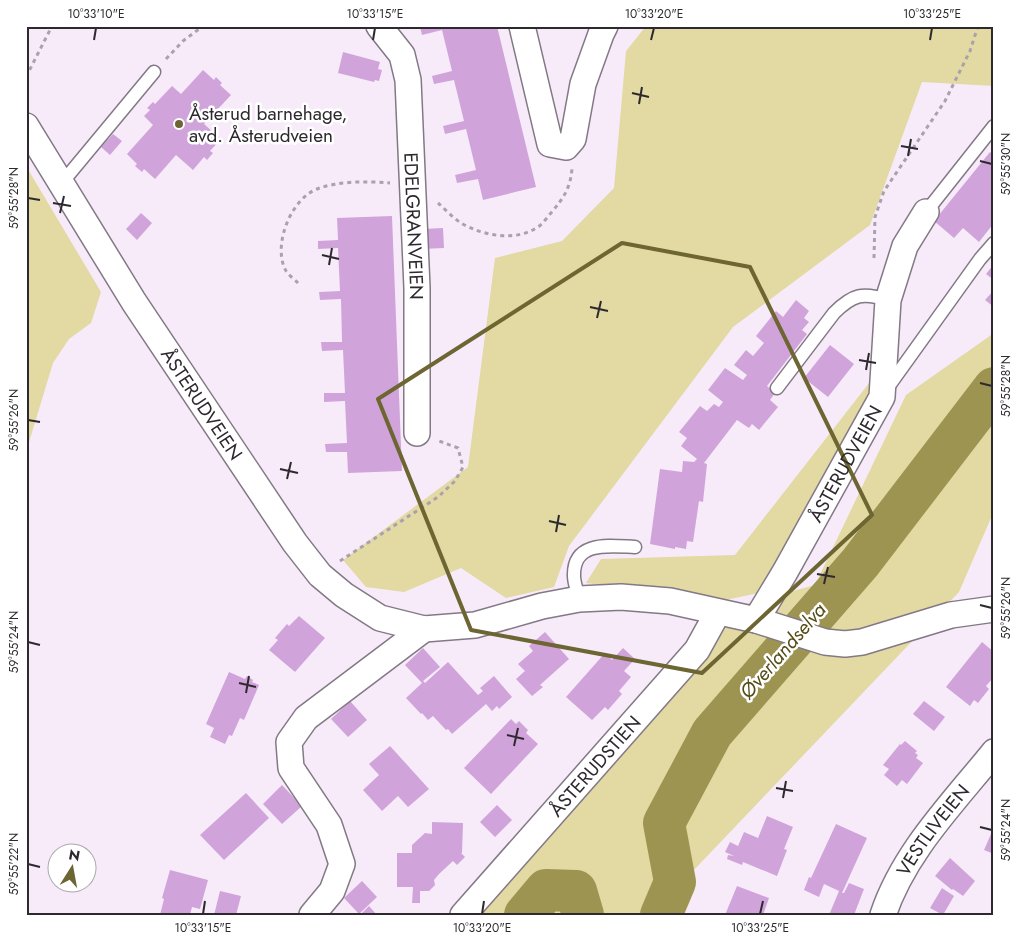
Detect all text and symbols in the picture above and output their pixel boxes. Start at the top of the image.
text: 10°33'10"E [67,5,125,23]
text: 10°33'15"E [347,5,403,23]
text: 10°33'20"E [625,5,683,23]
text: 10°33'25"E [903,5,961,23]
place label: Åsterud barnehage, avd. Åsterudveien [189,100,347,149]
marker: Åsterud barnehage, avd. Åsterudveien [173,118,185,130]
text: 59°55'30"N [997,133,1015,195]
street label: EDELGRANVEIEN [398,152,431,300]
text: 59°55'28"N [5,167,23,229]
street label: ÅSTERUDVEIEN [155,342,249,465]
text: 59°55'28"N [997,355,1015,417]
text: 59°55'26"N [5,389,23,451]
street label: ÅSTERUDVEIEN [802,400,888,527]
text: 59°55'26"N [997,577,1015,639]
water label: Øverlandselva [733,597,833,705]
text: 59°55'24"N [5,611,23,673]
street label: ÅSTERUDSTIEN [543,709,647,822]
street label: VESTLIVEIEN [889,778,975,881]
text: 59°55'24"N [997,799,1015,861]
text: 59°55'22"N [5,833,23,895]
north arrow [48,844,98,894]
text: N [67,844,82,866]
text: 10°33'15"E [175,919,231,937]
text: 10°33'20"E [453,919,511,937]
text: 10°33'25"E [731,919,789,937]

